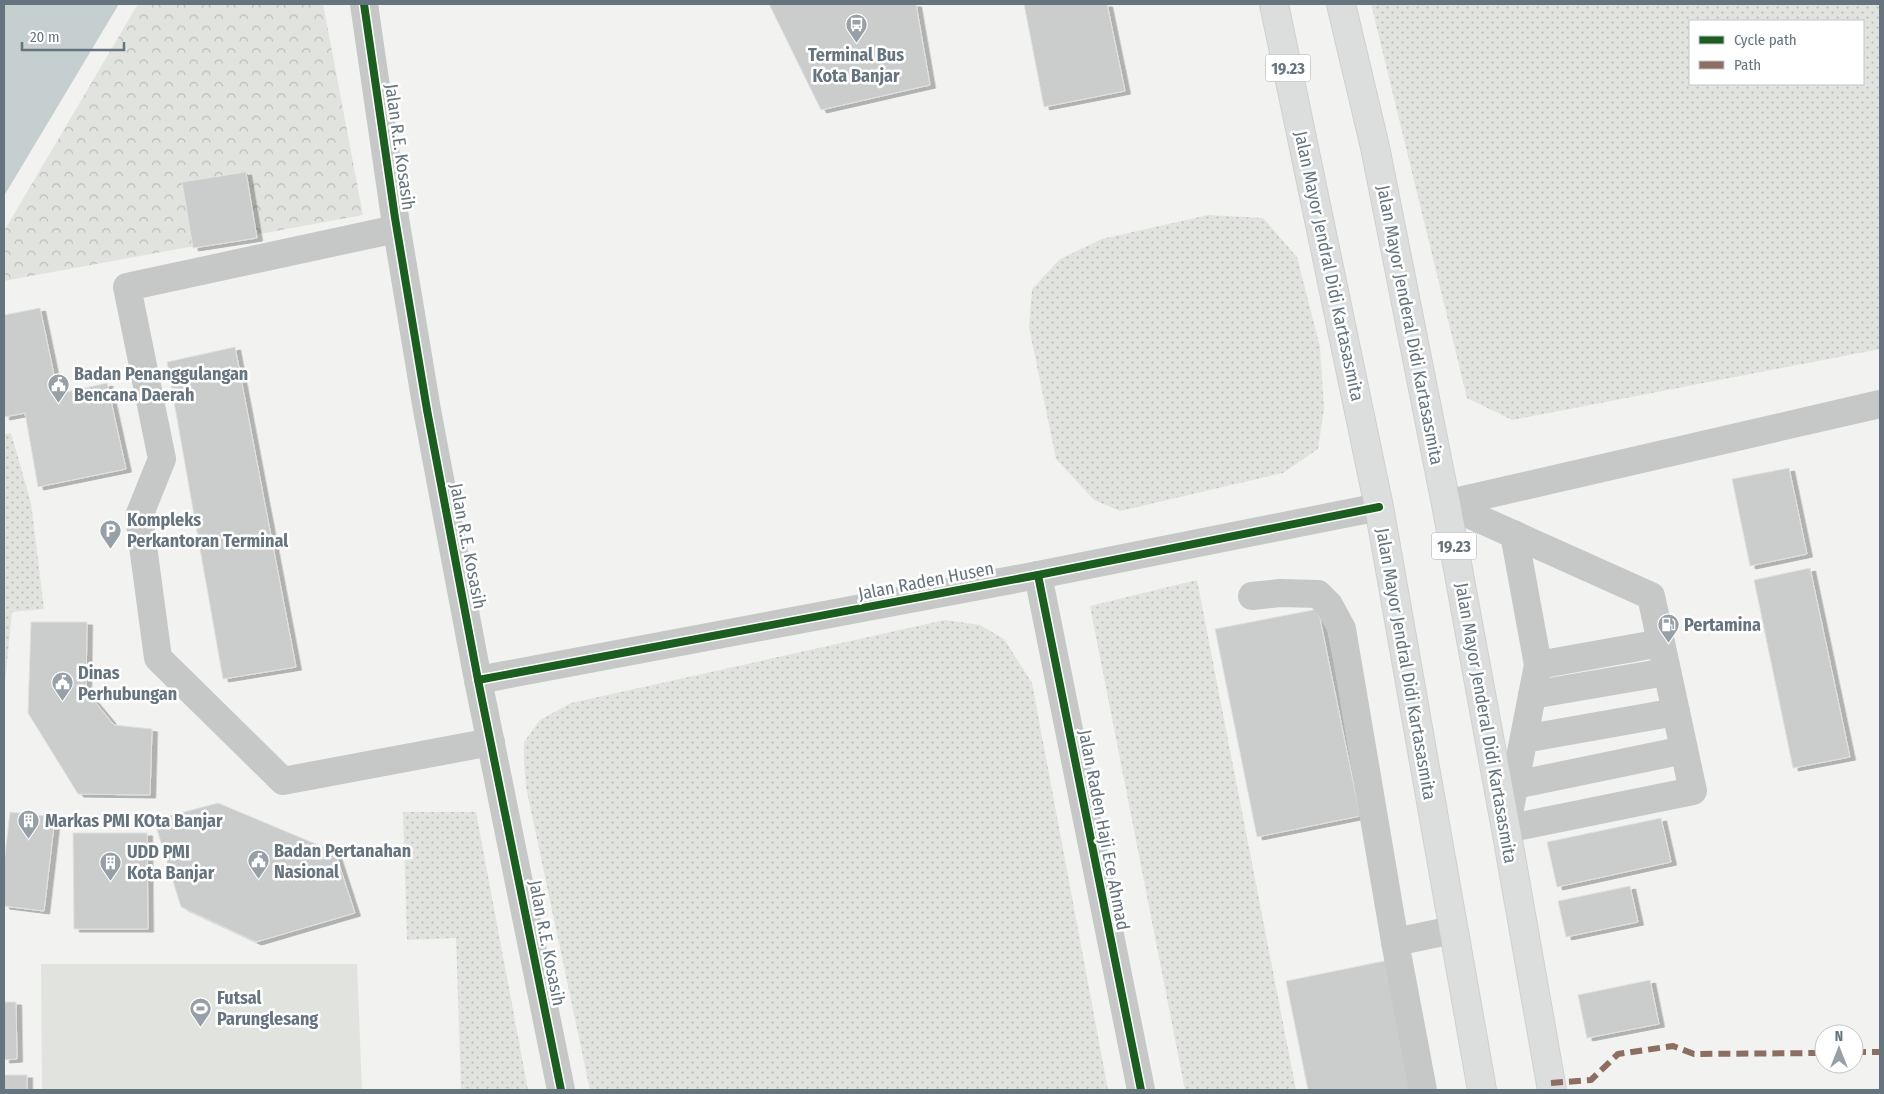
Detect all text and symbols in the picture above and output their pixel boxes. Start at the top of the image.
bus stop icon: Terminal Bus Kota Banjar [844,13,868,44]
scale bar [22,20,125,52]
legend [1689,20,1864,85]
text: 20 m [30,28,60,46]
text: Cycle path [1734,31,1797,49]
place label: Terminal Bus Kota Banjar [808,44,904,87]
road number: 19.23 [1266,54,1310,82]
text: Path [1734,56,1761,74]
street label: Jalan R.E. Kosasih [380,82,420,212]
street label: Jalan Mayor Jendral Didi Kartasasmita [1290,129,1368,403]
street label: Jalan Mayor Jenderal Didi Kartasasmita [1372,183,1448,467]
place label: Badan Penanggulangan Bencana Daerah [74,363,248,406]
public building icon: Badan Penanggulangan Bencana Daerah [46,372,70,403]
street label: Jalan R.E. Kosasih [445,481,491,611]
place label: Kompleks Perkantoran Terminal [127,509,288,552]
parking icon: Kompleks Perkantoran Terminal [99,518,123,549]
street label: Jalan Mayor Jendral Didi Kartasasmita [1371,526,1441,802]
road number: 19.23 [1432,532,1476,560]
street label: Jalan Raden Husen [856,557,996,605]
street label: Jalan Mayor Jenderal Didi Kartasasmita [1450,581,1522,865]
fuel station icon: Pertamina [1656,613,1680,644]
place label: Pertamina [1684,614,1761,636]
place label: Dinas Perhubungan [78,662,177,705]
public building icon: Dinas Perhubungan [50,671,74,702]
street label: Jalan Raden Haji Ece Ahmad [1074,728,1134,932]
building icon: Markas PMI KOta Banjar [17,809,41,840]
place label: Markas PMI KOta Banjar [45,810,223,832]
place label: Badan Pertanahan Nasional [274,840,411,883]
place label: UDD PMI Kota Banjar [127,841,215,884]
public building icon: Badan Pertanahan Nasional [246,849,270,880]
building icon: UDD PMI Kota Banjar [99,850,123,881]
street label: Jalan R.E. Kosasih [524,878,570,1008]
place label: Futsal Parunglesang [217,987,318,1030]
sports icon: Futsal Parunglesang [189,996,213,1027]
north arrow [1814,1024,1864,1074]
text: N [1835,1028,1843,1045]

